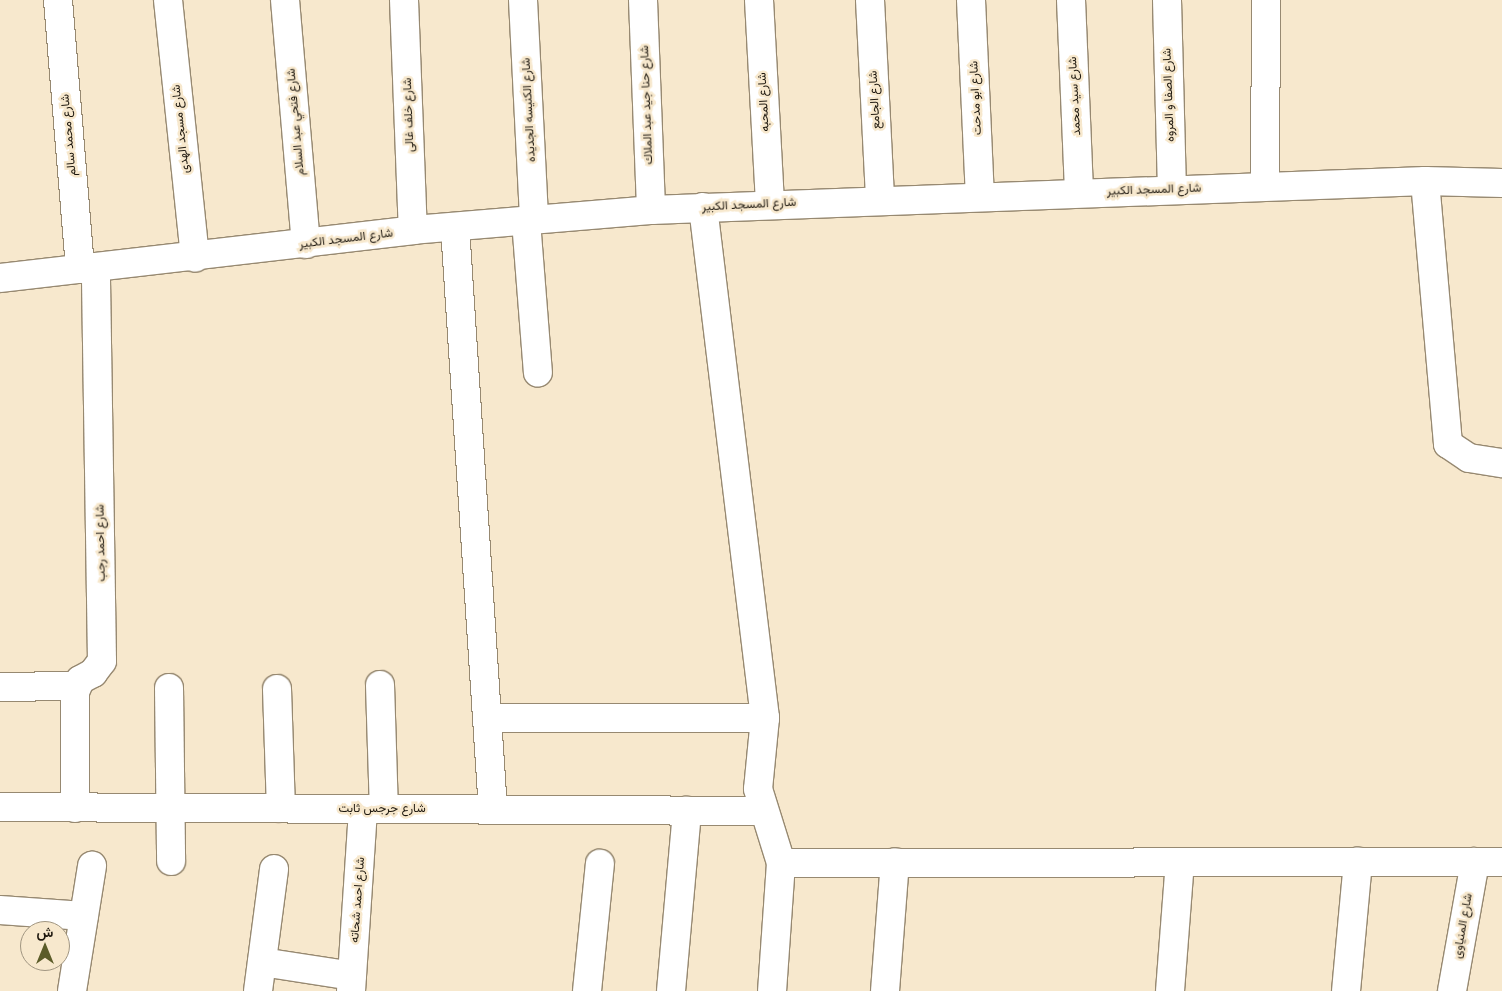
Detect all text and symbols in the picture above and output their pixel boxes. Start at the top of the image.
street label: شارع حنا جيد عبد الملاك [638,45,656,165]
street label: شارع الصفا و المروه [1160,48,1178,142]
street label: شارع سيد محمد [1066,56,1084,136]
street label: شارع الكنيسه الجديده [519,57,539,163]
street label: شارع ابو مدحت [967,60,985,136]
street label: شارع فتحي عبد السلام [284,68,308,176]
street label: شارع الجامع [866,70,884,130]
street label: شارع المحبه [755,72,773,132]
street label: شارع خلف غالى [401,78,417,152]
street label: شارع مسجد الهدى [169,84,193,174]
street label: شارع محمد سالم [58,93,80,177]
street label: شارع المسجد الكبير [1107,181,1201,199]
street label: شارع المسجد الكبير [701,195,797,215]
street label: شارع المسجد الكبير [298,226,394,252]
street label: شارع احمد رجب [93,504,109,582]
street label: شارع جرجس ثابت [338,802,426,816]
street label: شارع احمد شحاته [348,857,368,943]
street label: شارع المنياوى [1450,892,1476,960]
north arrow [20,921,70,971]
text: ش [37,924,53,940]

